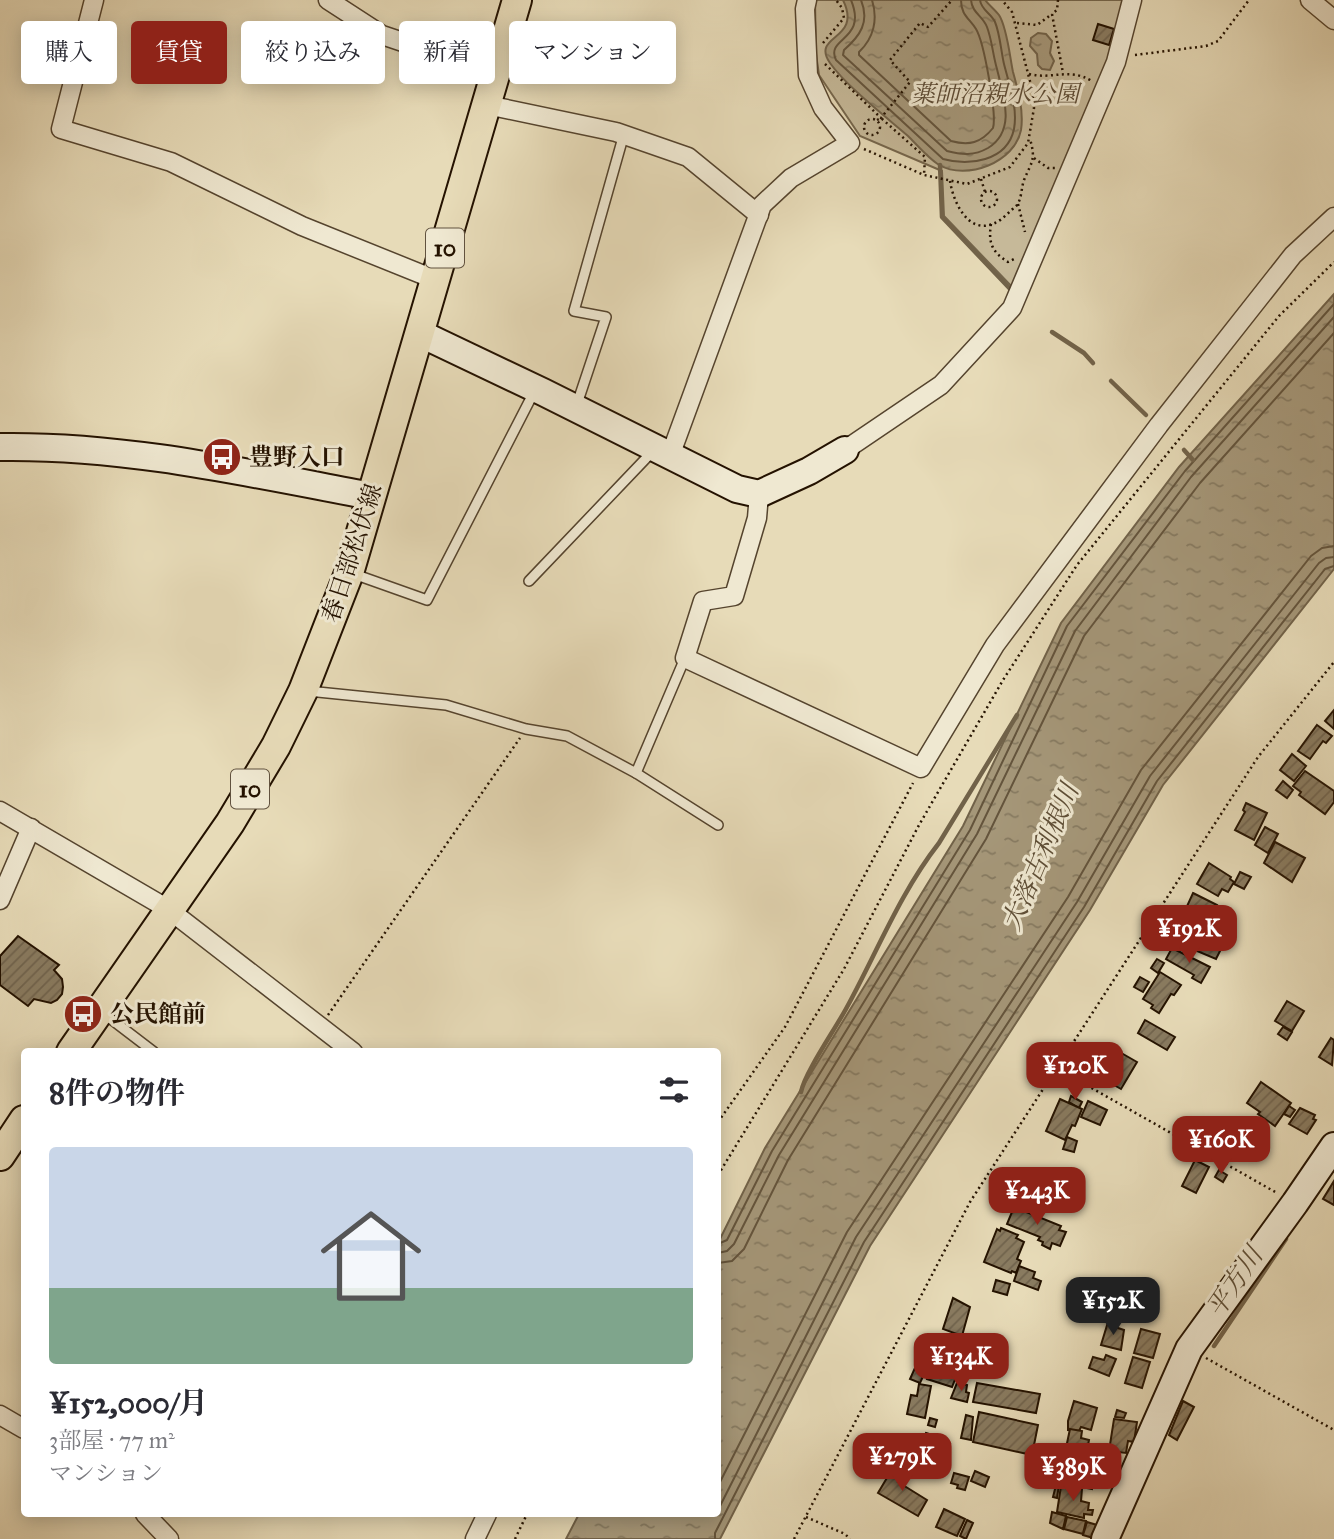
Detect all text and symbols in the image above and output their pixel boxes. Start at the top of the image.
chip: 購入 [21,21,117,84]
chip: 賃貸 [131,21,227,84]
chip: 絞り込み [241,21,385,84]
chip: 新着 [399,21,495,84]
chip: マンション [509,21,676,84]
park label: 薬師沼親水公園 [911,79,1083,109]
road number: 10 [426,229,464,268]
bus stop icon: 豊野入口 [201,436,243,478]
place label: 豊野入口 [249,442,345,472]
street label: 春日部松伏線 [315,480,389,626]
road number: 10 [231,769,269,808]
water label: 大落古利根川 [995,776,1086,935]
pin: ¥192K [1140,906,1238,965]
text: ¥192K [1157,914,1221,942]
bus stop icon: 公民館前 [62,993,104,1035]
place label: 公民館前 [110,999,206,1029]
pin: ¥120K [1026,1042,1124,1102]
text: ¥120K [1042,1051,1108,1079]
icon: filters [655,1071,693,1109]
text: 8件の物件 [49,1075,185,1111]
pin: ¥160K [1172,1116,1270,1176]
text: ¥160K [1188,1125,1254,1153]
pin: ¥243K [988,1168,1086,1227]
text: ¥243K [1005,1176,1069,1204]
icon: home [308,1193,434,1319]
water label: 平方川 [1199,1238,1271,1323]
pin: ¥152K [1064,1278,1162,1337]
text: ¥152K [1082,1286,1144,1314]
pin: ¥134K [912,1334,1010,1393]
text: ¥134K [930,1342,992,1370]
text: ¥152,000/月 [49,1385,208,1421]
text: 3部屋 · 77 m² [49,1426,175,1454]
pin: ¥279K [853,1434,951,1493]
text: ¥279K [869,1442,935,1470]
pin: ¥389K [1024,1444,1122,1503]
text: ¥389K [1040,1452,1106,1480]
text: マンション [49,1459,163,1487]

